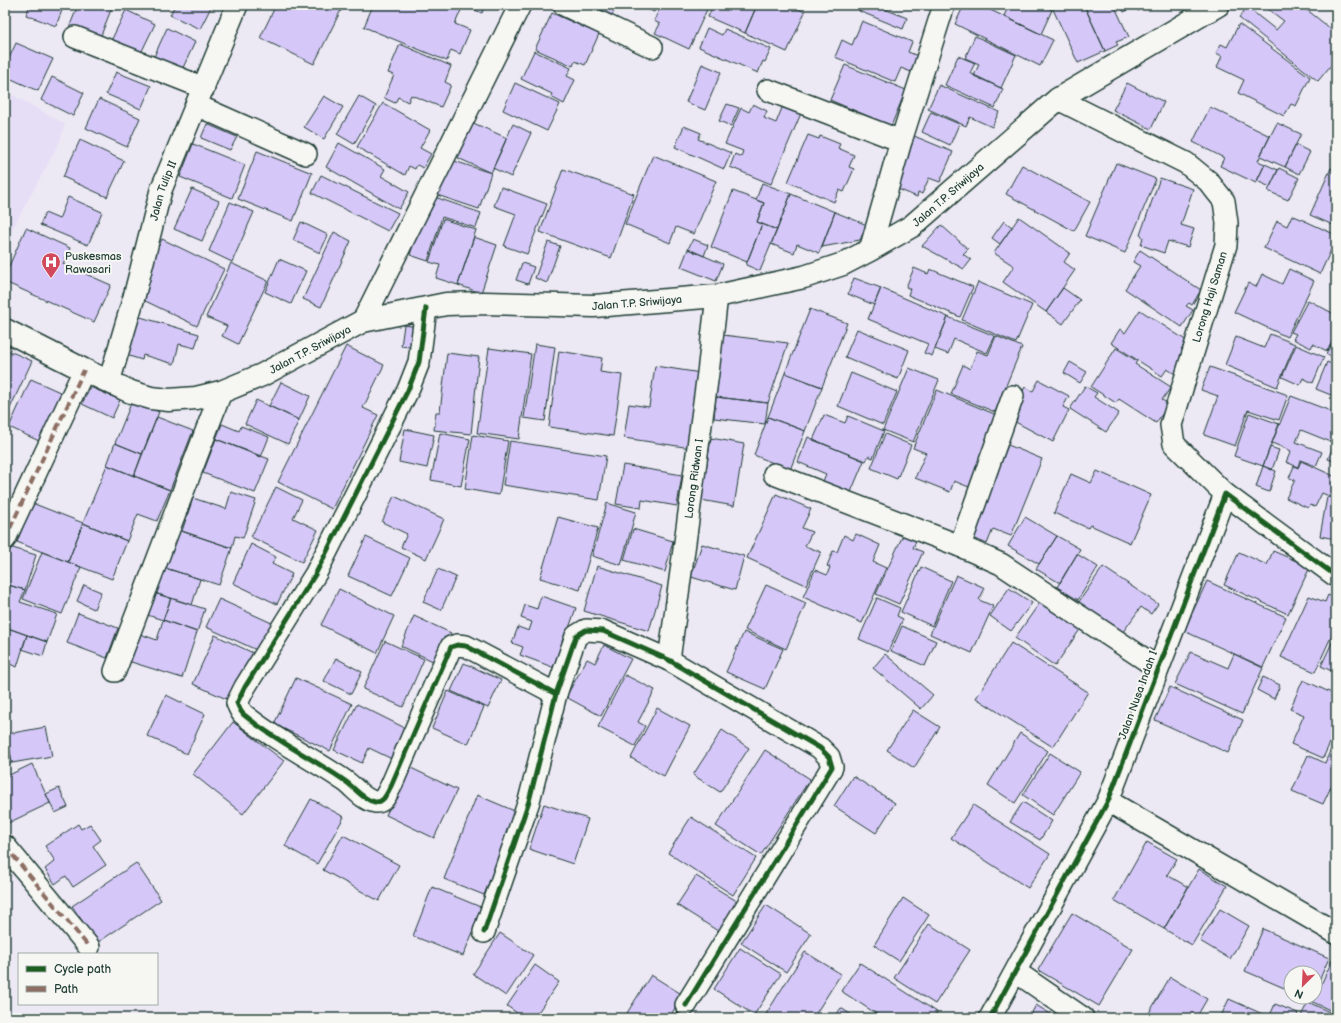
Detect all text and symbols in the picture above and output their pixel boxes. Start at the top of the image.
street label: Jalan Tulip II [147,158,179,222]
street label: Jalan T.P. Sriwijaya [910,160,986,229]
place label: Puskesmas Rawasari [65,250,122,276]
street label: Lorong Haji Saman [1190,250,1230,344]
hospital icon: Puskesmas Rawasari [40,251,62,279]
street label: Jalan T.P. Sriwijaya [591,292,683,313]
street label: Jalan T.P. Sriwijaya [267,322,353,376]
street label: Lorong Ridwan I [682,437,706,519]
street label: Jalan Nusa Indah I [1116,648,1160,741]
legend [18,953,158,1005]
text: Cycle path [54,962,111,977]
north arrow [1283,965,1323,1005]
text: Path [54,982,79,997]
text: N [1293,986,1306,1001]

